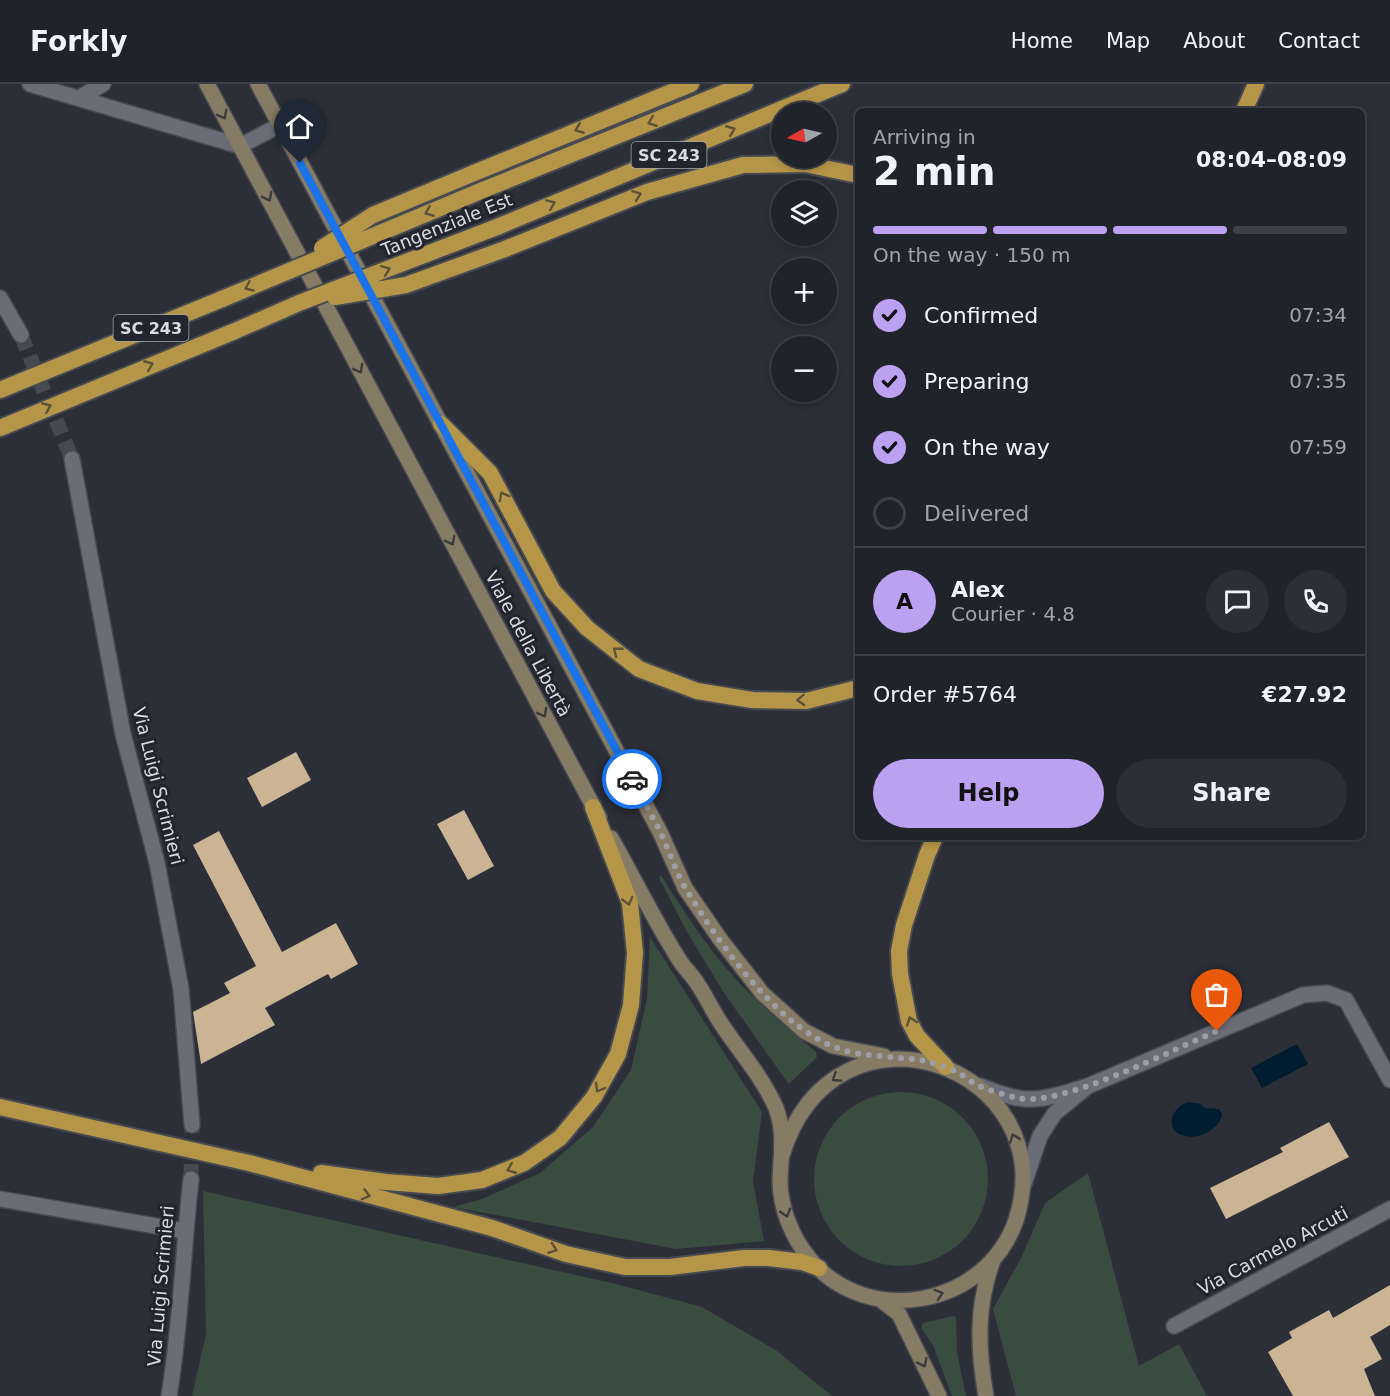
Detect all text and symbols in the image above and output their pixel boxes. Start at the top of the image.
text: Forkly [30,25,128,58]
text: Home [1011,29,1073,53]
text: Map [1106,29,1150,53]
text: About [1183,29,1245,53]
text: Contact [1278,29,1360,53]
pin [274,101,325,163]
north arrow [771,102,837,168]
map controls [771,102,837,402]
one-way arrow [216,109,227,119]
icon: home [283,110,316,143]
one-way arrow [647,115,658,127]
one-way arrow [574,122,585,134]
one-way arrow [724,125,735,137]
text: Arriving in [873,125,976,149]
road number: SC 243 [632,142,706,168]
text: 08:04–08:09 [1196,147,1347,172]
text: 2 min [873,149,995,194]
button: layers [771,180,837,246]
street label: Tangenziale Est [377,189,515,261]
one-way arrow [632,190,642,203]
one-way arrow [260,191,272,202]
one-way arrow [544,199,555,211]
one-way arrow [424,205,435,217]
text: On the way · 150 m [873,243,1071,267]
button: + [771,258,837,324]
one-way arrow [381,264,391,277]
one-way arrow [245,280,256,292]
icon: check [873,299,906,332]
text: Confirmed [924,303,1038,328]
text: 07:34 [1289,303,1347,327]
road number: SC 243 [114,315,188,341]
button: − [771,336,837,402]
one-way arrow [143,360,154,372]
one-way arrow [352,363,364,374]
icon: check [873,365,906,398]
text: Preparing [924,369,1030,394]
text: 07:35 [1289,369,1347,393]
one-way arrow [41,403,52,415]
icon: check [873,431,906,464]
text: On the way [924,435,1050,460]
text: 07:59 [1289,435,1347,459]
one-way arrow [499,492,510,503]
text: Delivered [924,501,1029,526]
one-way arrow [444,535,455,545]
street label: Viale della Libertà [481,567,576,720]
button: chat [1206,570,1269,633]
button: phone [1284,570,1347,633]
text: Alex [951,577,1005,602]
text: A [896,589,913,614]
text: Courier · 4.8 [951,602,1075,626]
one-way arrow [613,648,624,659]
text: Order #5764 [873,682,1017,707]
text: €27.92 [1262,682,1347,707]
one-way arrow [796,693,805,706]
street label: Via Luigi Scrimieri [129,705,188,867]
one-way arrow [536,707,547,717]
courier [602,749,662,809]
button: Help [873,759,1104,828]
button: Share [1116,759,1347,828]
icon: car [616,763,649,796]
one-way arrow [621,896,634,906]
pin [1191,969,1242,1031]
icon: bag [1200,978,1233,1011]
one-way arrow [905,1017,918,1027]
one-way arrow [832,1071,843,1082]
one-way arrow [595,1082,606,1092]
one-way arrow [1008,1133,1021,1143]
one-way arrow [506,1162,517,1174]
one-way arrow [361,1187,371,1200]
street label: Via Carmelo Arcuti [1194,1202,1352,1299]
street label: Via Luigi Scrimieri [143,1205,178,1367]
one-way arrow [779,1207,791,1218]
one-way arrow [547,1242,558,1255]
one-way arrow [933,1289,944,1302]
one-way arrow [916,1357,928,1368]

